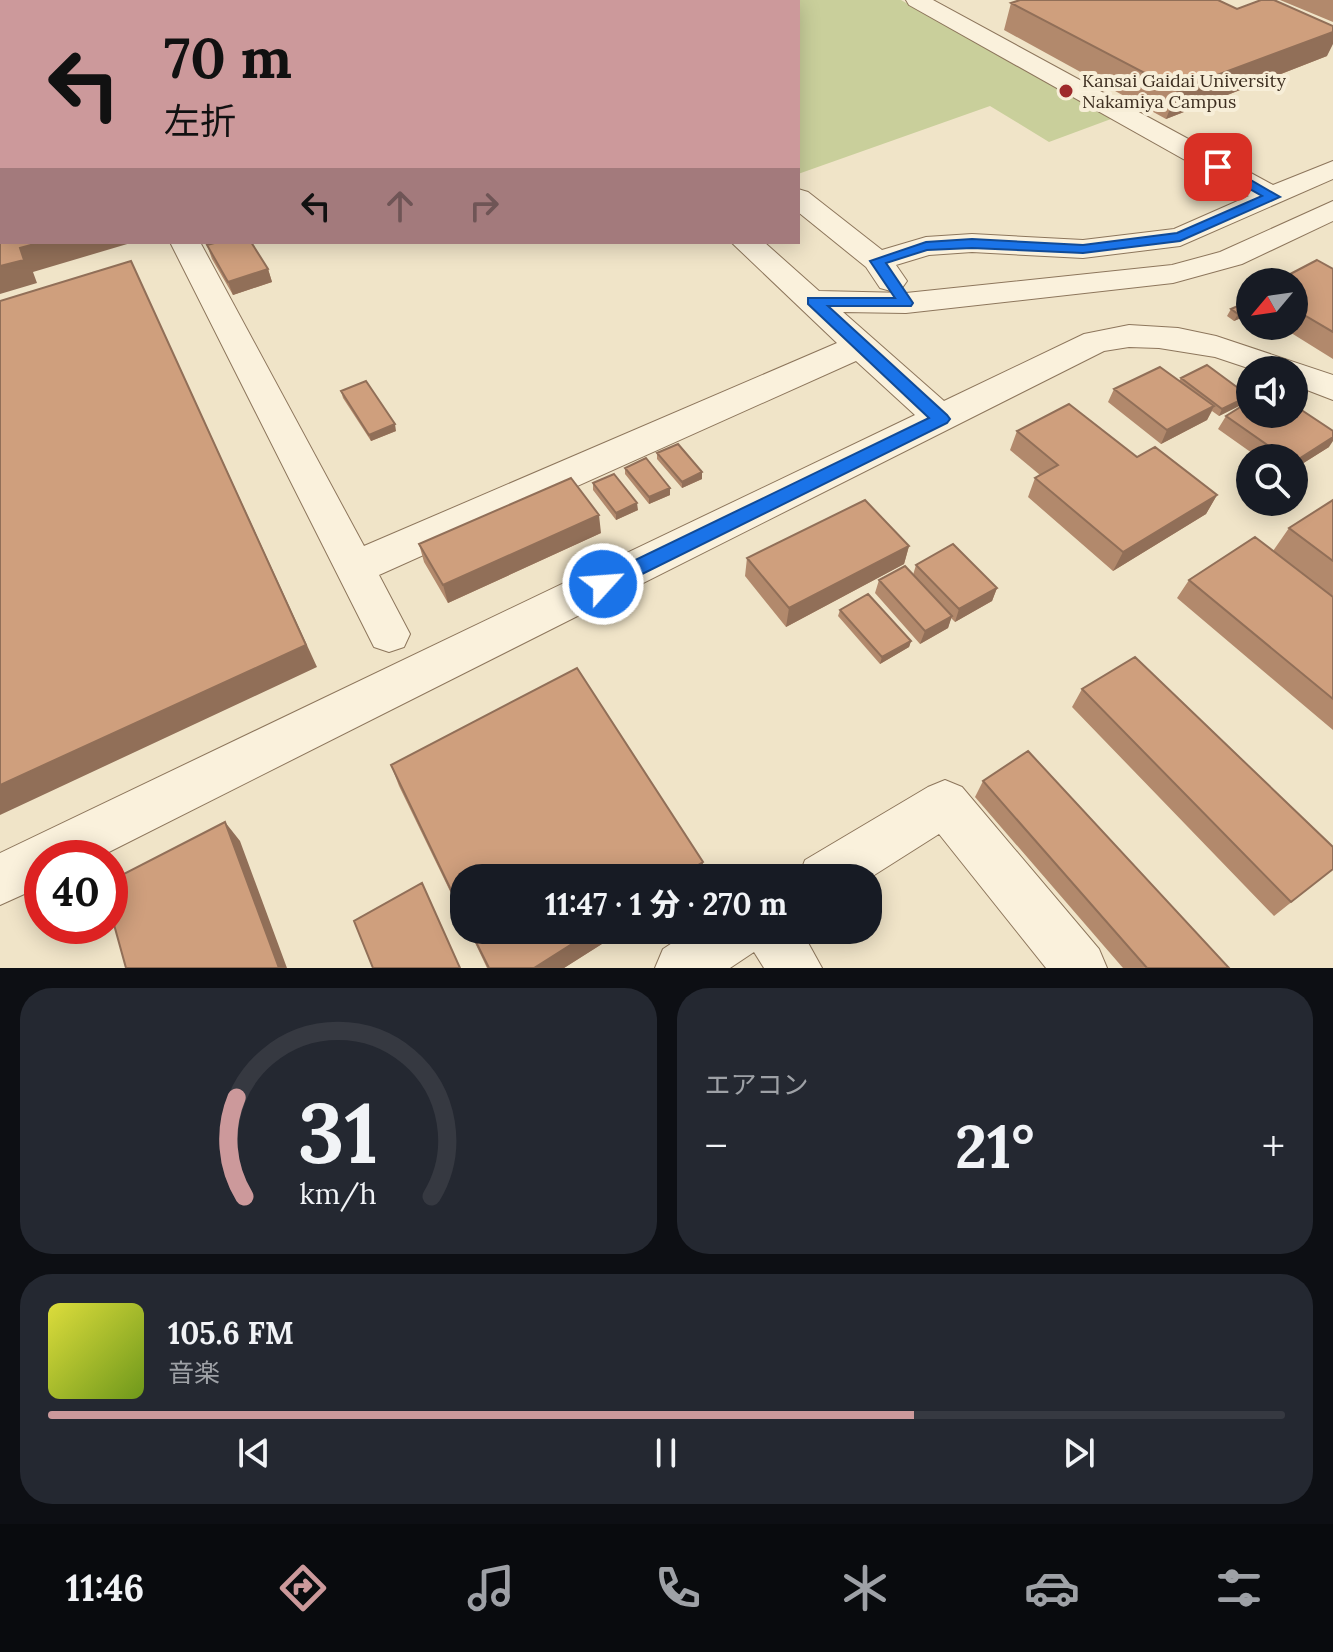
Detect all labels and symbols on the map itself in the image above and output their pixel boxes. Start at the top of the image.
place label: Kansai Gaidai University Nakamiya Campus [1082,69,1287,113]
marker: Kansai Gaidai University Nakamiya Campus [1057,82,1075,100]
pin [1184,133,1252,201]
north arrow [1236,268,1308,340]
position arrow [561,542,645,626]
speed limit sign: 40 [24,840,128,944]

